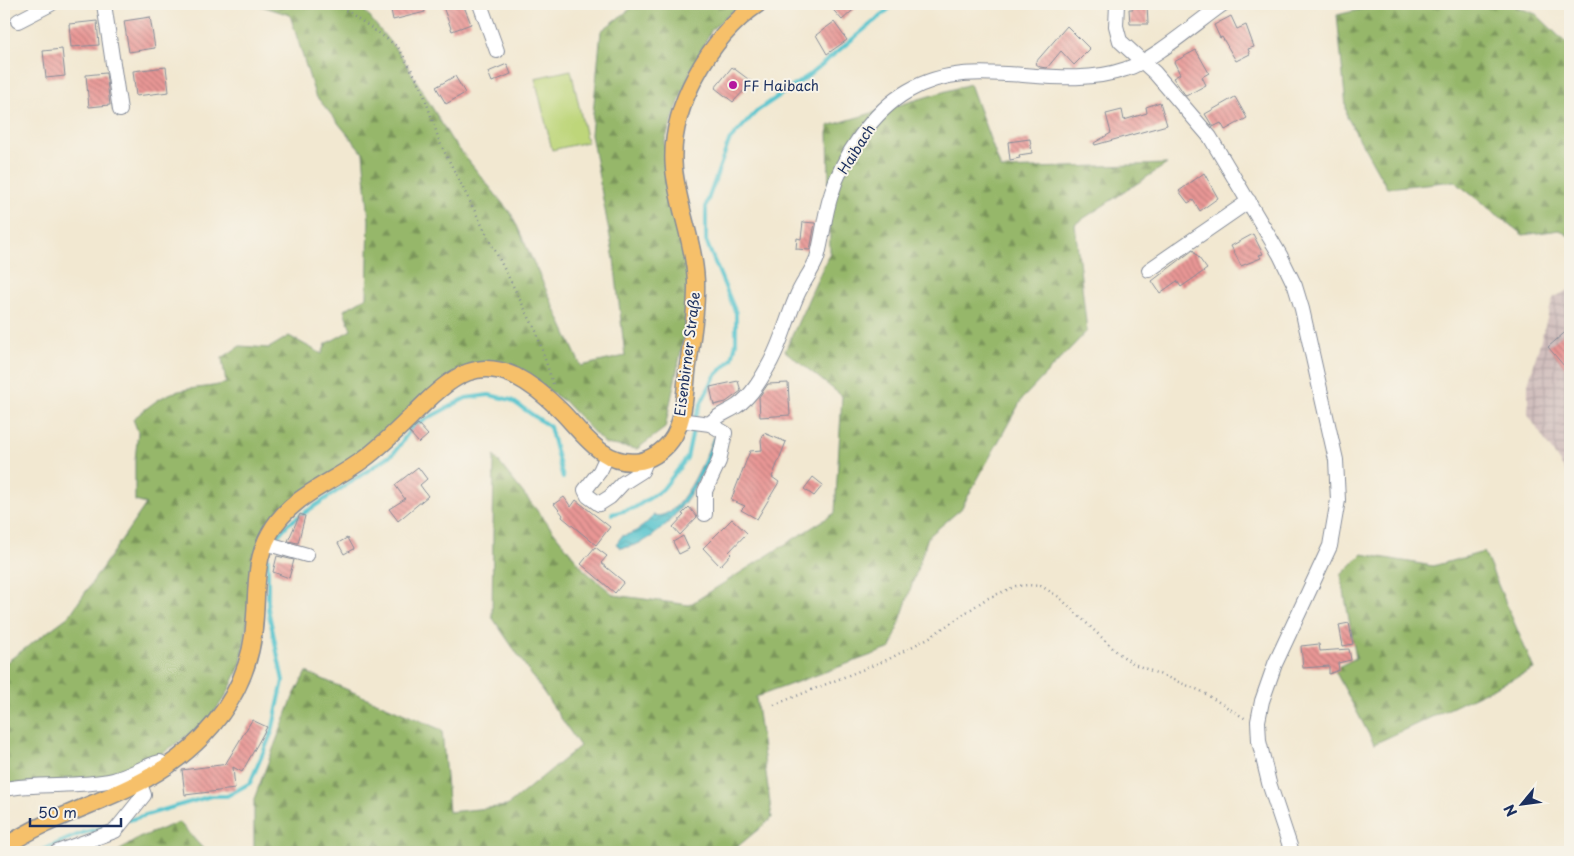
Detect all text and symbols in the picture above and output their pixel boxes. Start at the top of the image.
place label: FF Haibach [743,75,819,96]
marker: FF Haibach [727,79,739,91]
street label: Haibach [832,120,880,178]
street label: Eisenbirner Straße [669,291,705,417]
north arrow [1496,778,1546,828]
scale bar [30,796,121,828]
text: 50 m [38,800,77,823]
text: N [1498,801,1522,820]

